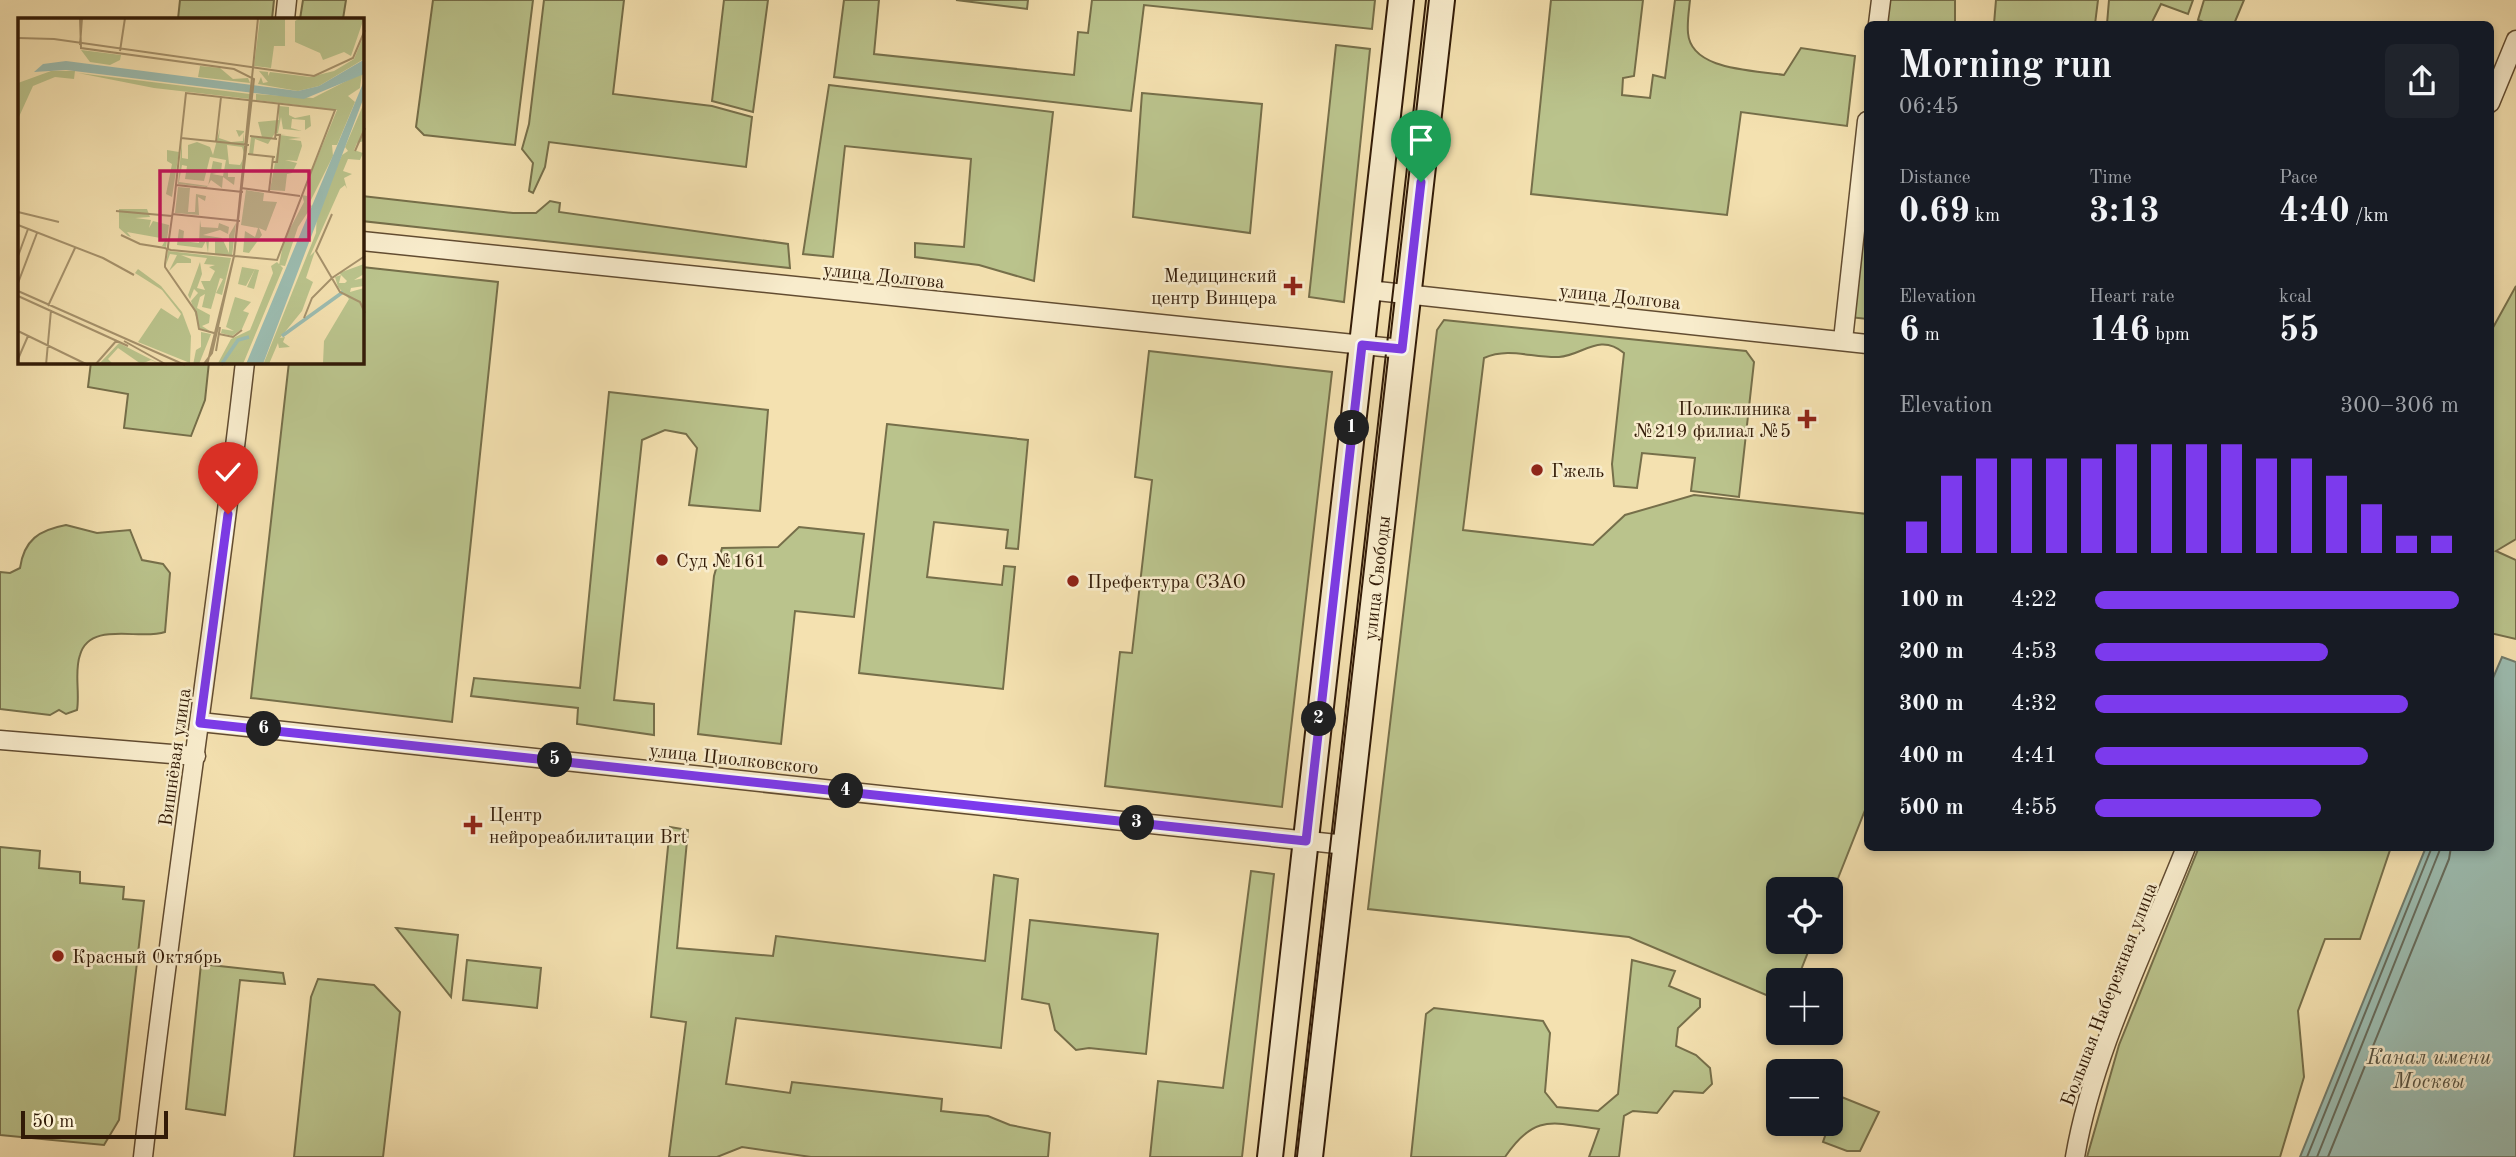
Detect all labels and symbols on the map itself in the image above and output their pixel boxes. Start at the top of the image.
inset map [18,18,364,364]
pin [1391,110,1451,182]
street label: улица Долгова [822,262,946,293]
place label: Медицинский центр Винцера [1151,268,1278,309]
marker: Медицинский центр Винцера [1283,276,1303,296]
street label: улица Долгова [1558,283,1682,314]
place label: Поликлиника №219 филиал №5 [1634,401,1792,442]
marker: Поликлиника №219 филиал №5 [1797,409,1817,429]
pin: 1 [1334,410,1370,446]
pin [198,442,258,514]
marker: Гжель [1529,462,1545,478]
place label: Гжель [1551,463,1604,482]
street label: улица Свободы [1362,515,1395,641]
marker: Суд №161 [654,552,670,568]
place label: Суд №161 [676,553,766,572]
marker: Префектура СЗАО [1065,573,1081,589]
place label: Префектура СЗАО [1087,574,1246,593]
street label: Вишнёвая улица [157,686,196,828]
pin: 2 [1302,702,1336,736]
pin: 6 [246,712,282,746]
pin: 5 [538,742,572,778]
street label: улица Циолковского [648,742,819,779]
pin: 4 [828,774,864,808]
pin: 3 [1120,806,1154,840]
place label: Центр нейрореабилитации Brt [489,807,687,848]
marker: Центр нейрореабилитации Brt [463,815,483,835]
street label: Большая Набережная улица [2059,880,2162,1109]
marker: Красный Октябрь [50,948,66,964]
place label: Красный Октябрь [72,949,222,968]
water label: Канал имени Москвы [2366,1048,2491,1093]
scale bar [21,1108,168,1140]

